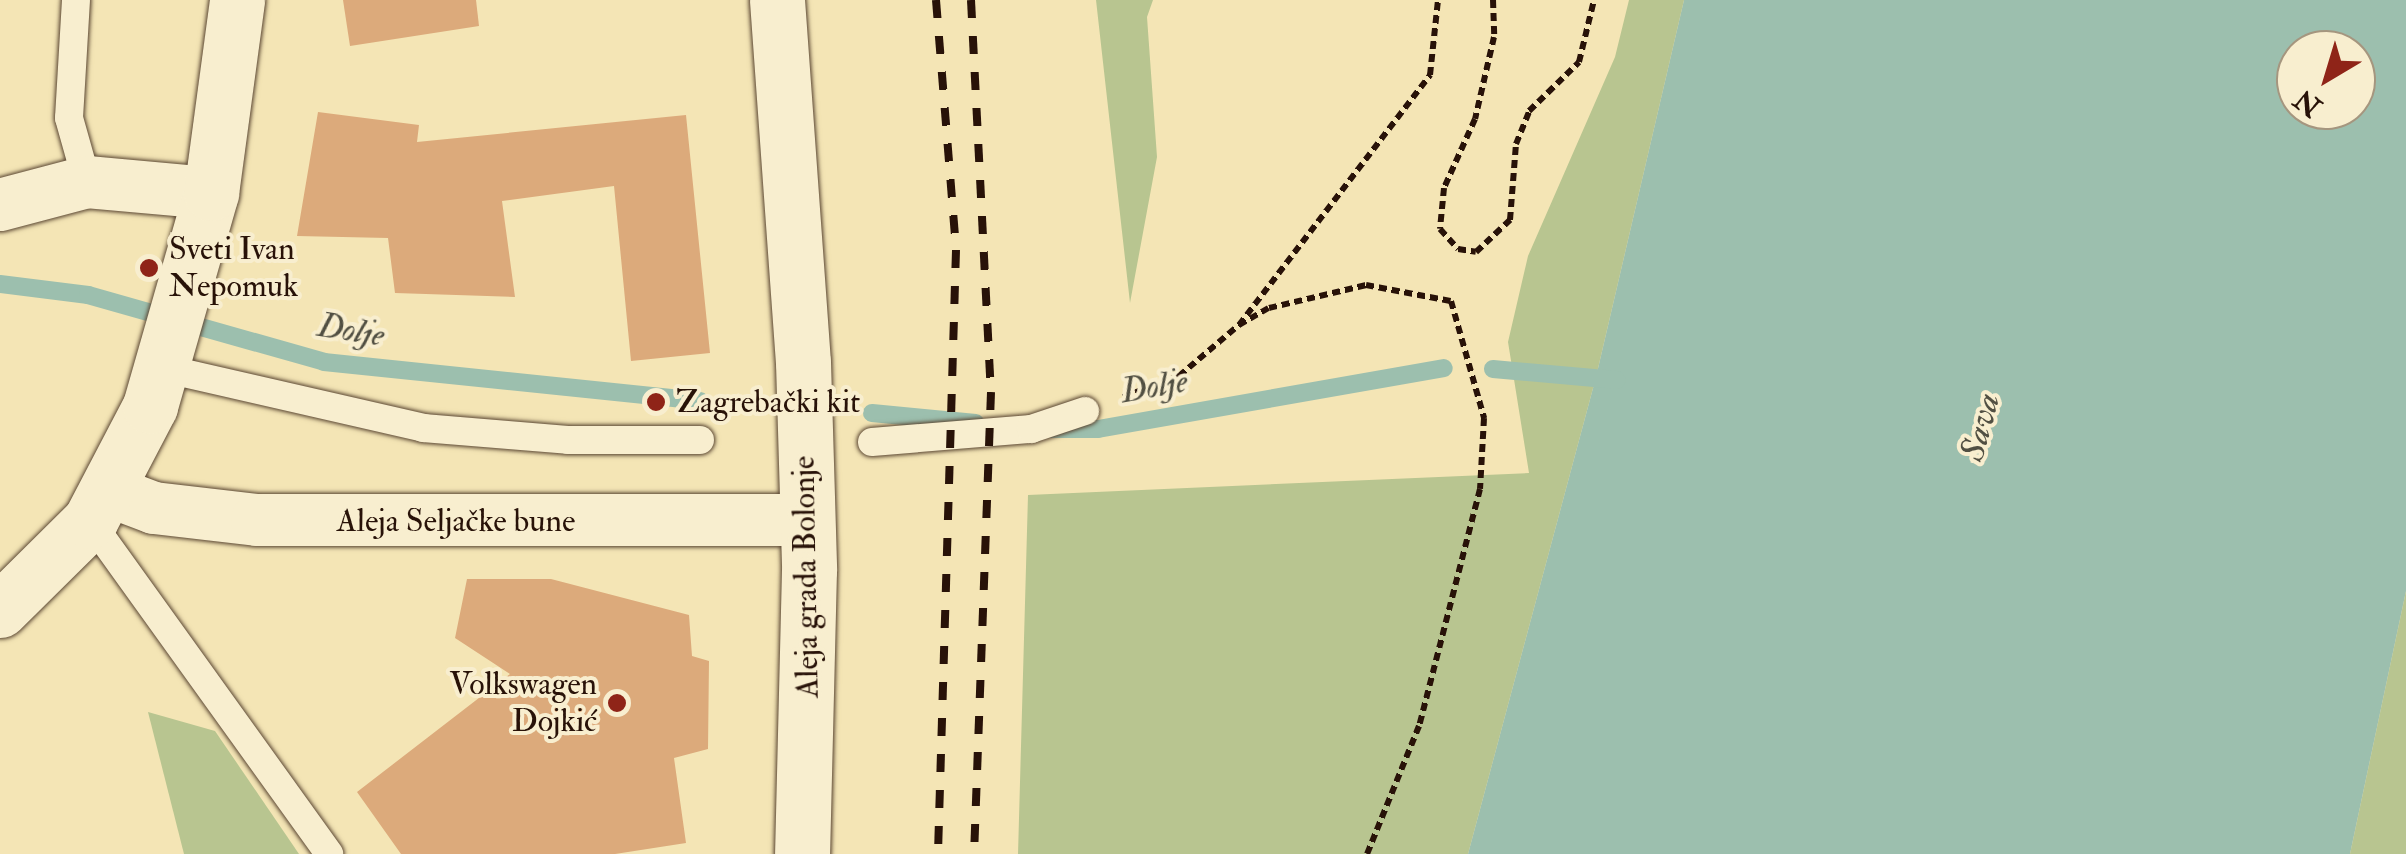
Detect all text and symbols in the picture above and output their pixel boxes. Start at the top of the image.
north arrow [2276,30,2376,130]
text: N [2288,81,2329,124]
place label: Sveti Ivan Nepomuk [169,231,298,306]
marker: Sveti Ivan Nepomuk [138,257,160,279]
water label: Dolje [315,304,387,356]
water label: Dolje [1117,360,1191,412]
place label: Zagrebački kit [676,383,860,421]
water label: Sava [1951,389,2009,465]
marker: Zagrebački kit [645,391,667,413]
street label: Aleja grada Bolonje [785,455,827,699]
street label: Aleja Seljačke bune [337,502,575,540]
place label: Volkswagen Dojkić [449,666,597,741]
marker: Volkswagen Dojkić [606,692,628,714]

